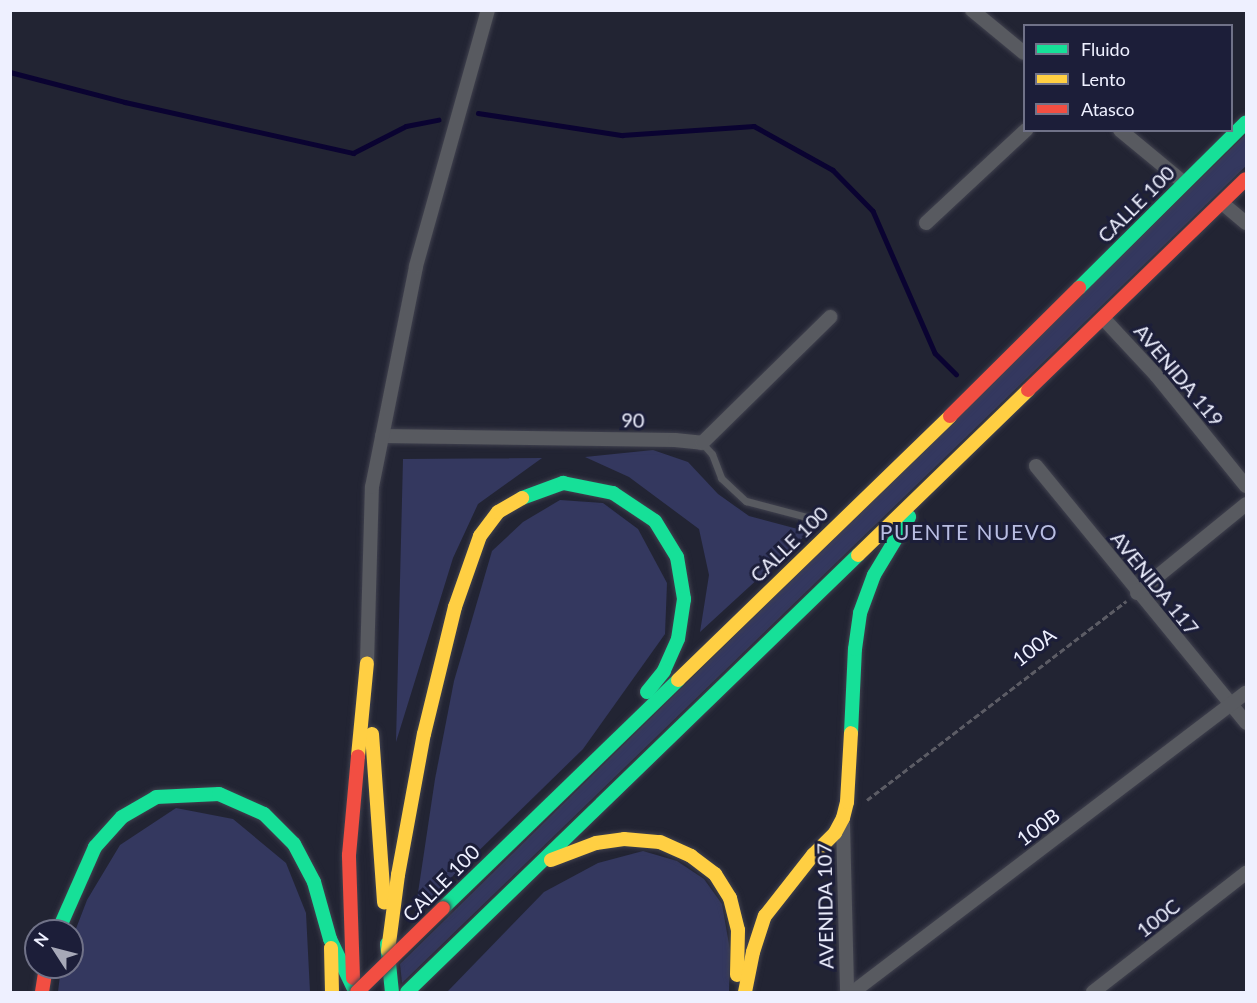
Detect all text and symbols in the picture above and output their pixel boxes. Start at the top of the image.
legend [1023,24,1233,132]
text: Fluido [1081,38,1130,60]
text: Lento [1081,68,1126,90]
text: Atasco [1081,98,1134,120]
street label: CALLE 100 [1093,161,1179,247]
street label: AVENIDA 119 [1129,319,1229,431]
street label: 90 [621,408,645,432]
street label: CALLE 100 [745,501,833,587]
district label: PUENTE NUEVO [880,519,1058,545]
street label: AVENIDA 117 [1106,526,1204,640]
street label: 100A [1008,623,1060,671]
street label: 100B [1012,803,1064,851]
street label: CALLE 100 [398,840,484,926]
street label: AVENIDA 107 [812,842,838,970]
street label: 100C [1132,894,1184,942]
north arrow [24,919,84,979]
text: N [29,929,52,950]

